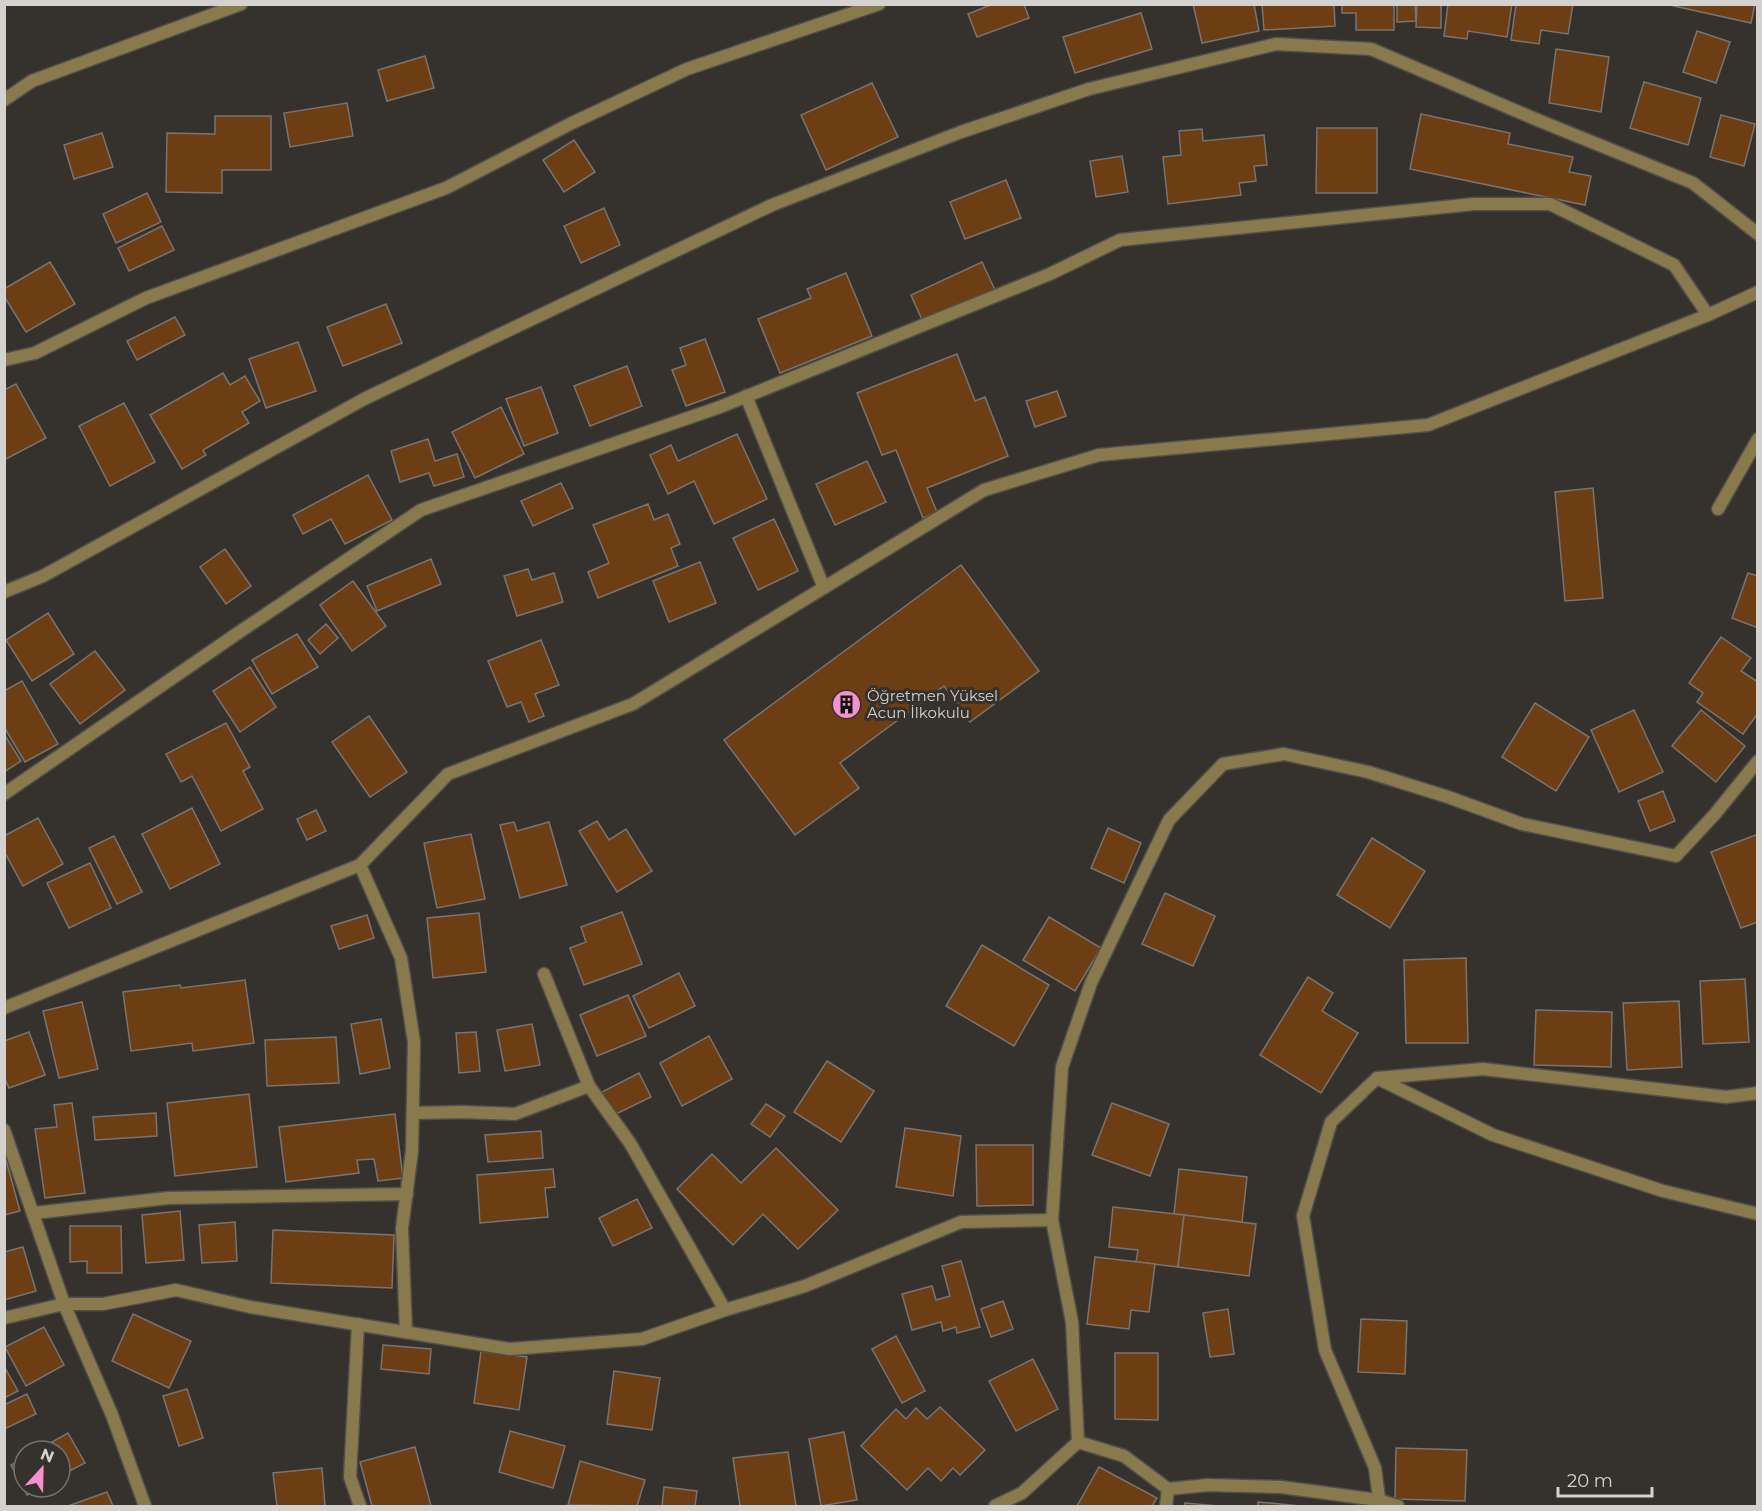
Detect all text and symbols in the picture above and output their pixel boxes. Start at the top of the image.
place label: Öğretmen Yüksel Acun İlkokulu [867,686,998,722]
building icon: Öğretmen Yüksel Acun İlkokulu [830,688,862,720]
north arrow [12,1439,72,1499]
text: N [38,1444,57,1467]
scale bar [1558,1460,1652,1498]
text: 20 m [1567,1470,1613,1492]

